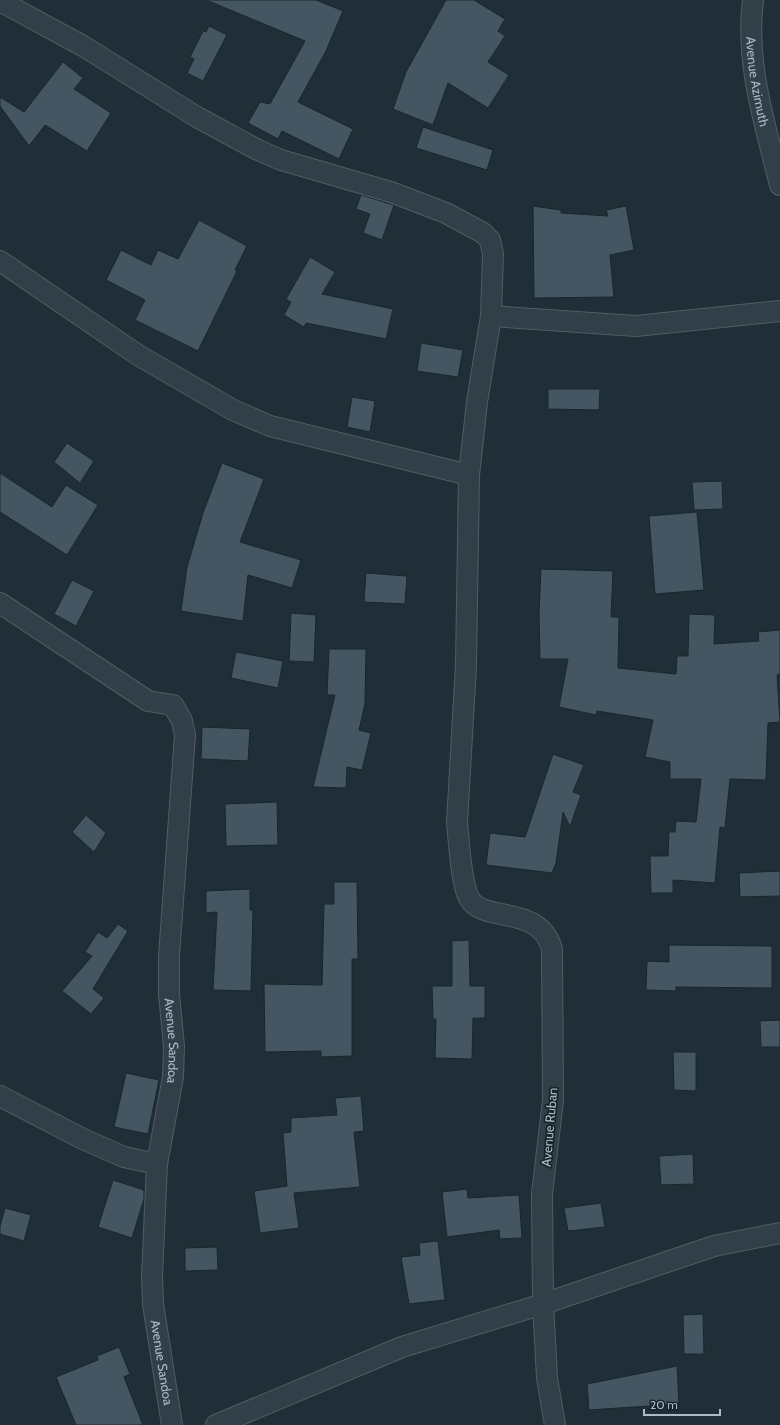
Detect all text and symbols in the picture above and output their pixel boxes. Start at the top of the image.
street label: Avenue Azimuth [743,36,773,128]
street label: Avenue Sandoa [161,997,182,1086]
street label: Avenue Ruban [538,1087,560,1167]
street label: Avenue Sandoa [148,1319,177,1407]
scale bar [644,1391,720,1417]
text: 20 m [650,1397,678,1412]

